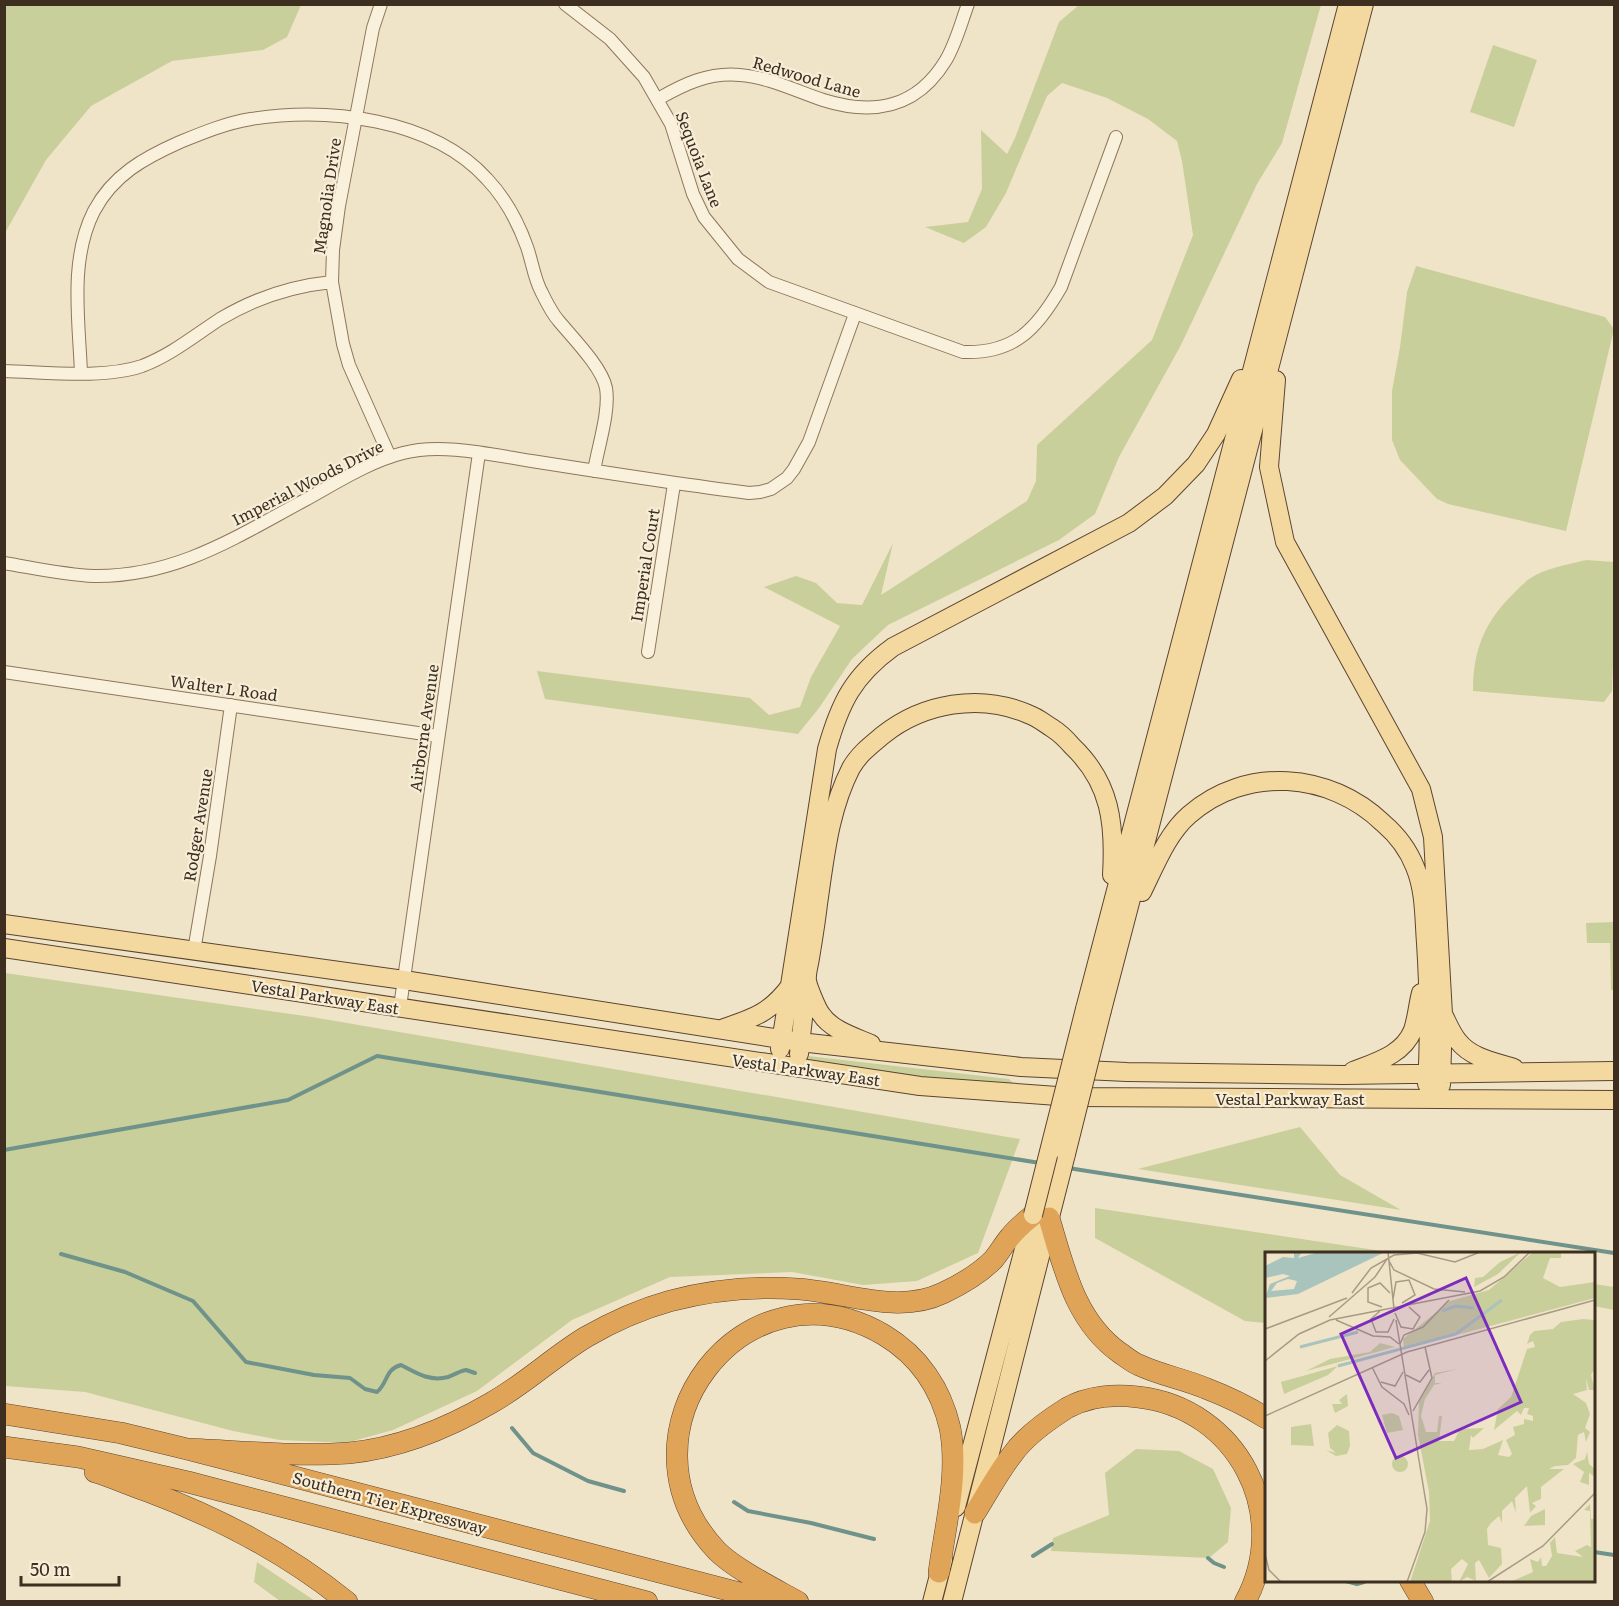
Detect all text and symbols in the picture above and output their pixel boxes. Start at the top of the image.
street label: Redwood Lane [750,49,864,103]
street label: Sequoia Lane [671,107,729,211]
street label: Magnolia Drive [306,136,346,256]
street label: Imperial Woods Drive [227,433,387,531]
street label: Imperial Court [623,506,665,623]
street label: Airborne Avenue [402,662,444,794]
street label: Walter L Road [169,668,280,706]
street label: Rodger Avenue [176,767,218,883]
street label: Vestal Parkway East [249,972,401,1020]
street label: Vestal Parkway East [730,1047,882,1091]
street label: Vestal Parkway East [1215,1086,1365,1110]
inset map [1265,1252,1595,1582]
street label: Southern Tier Expressway [290,1464,491,1540]
scale bar [21,1549,118,1587]
text: 50 m [30,1555,71,1582]

